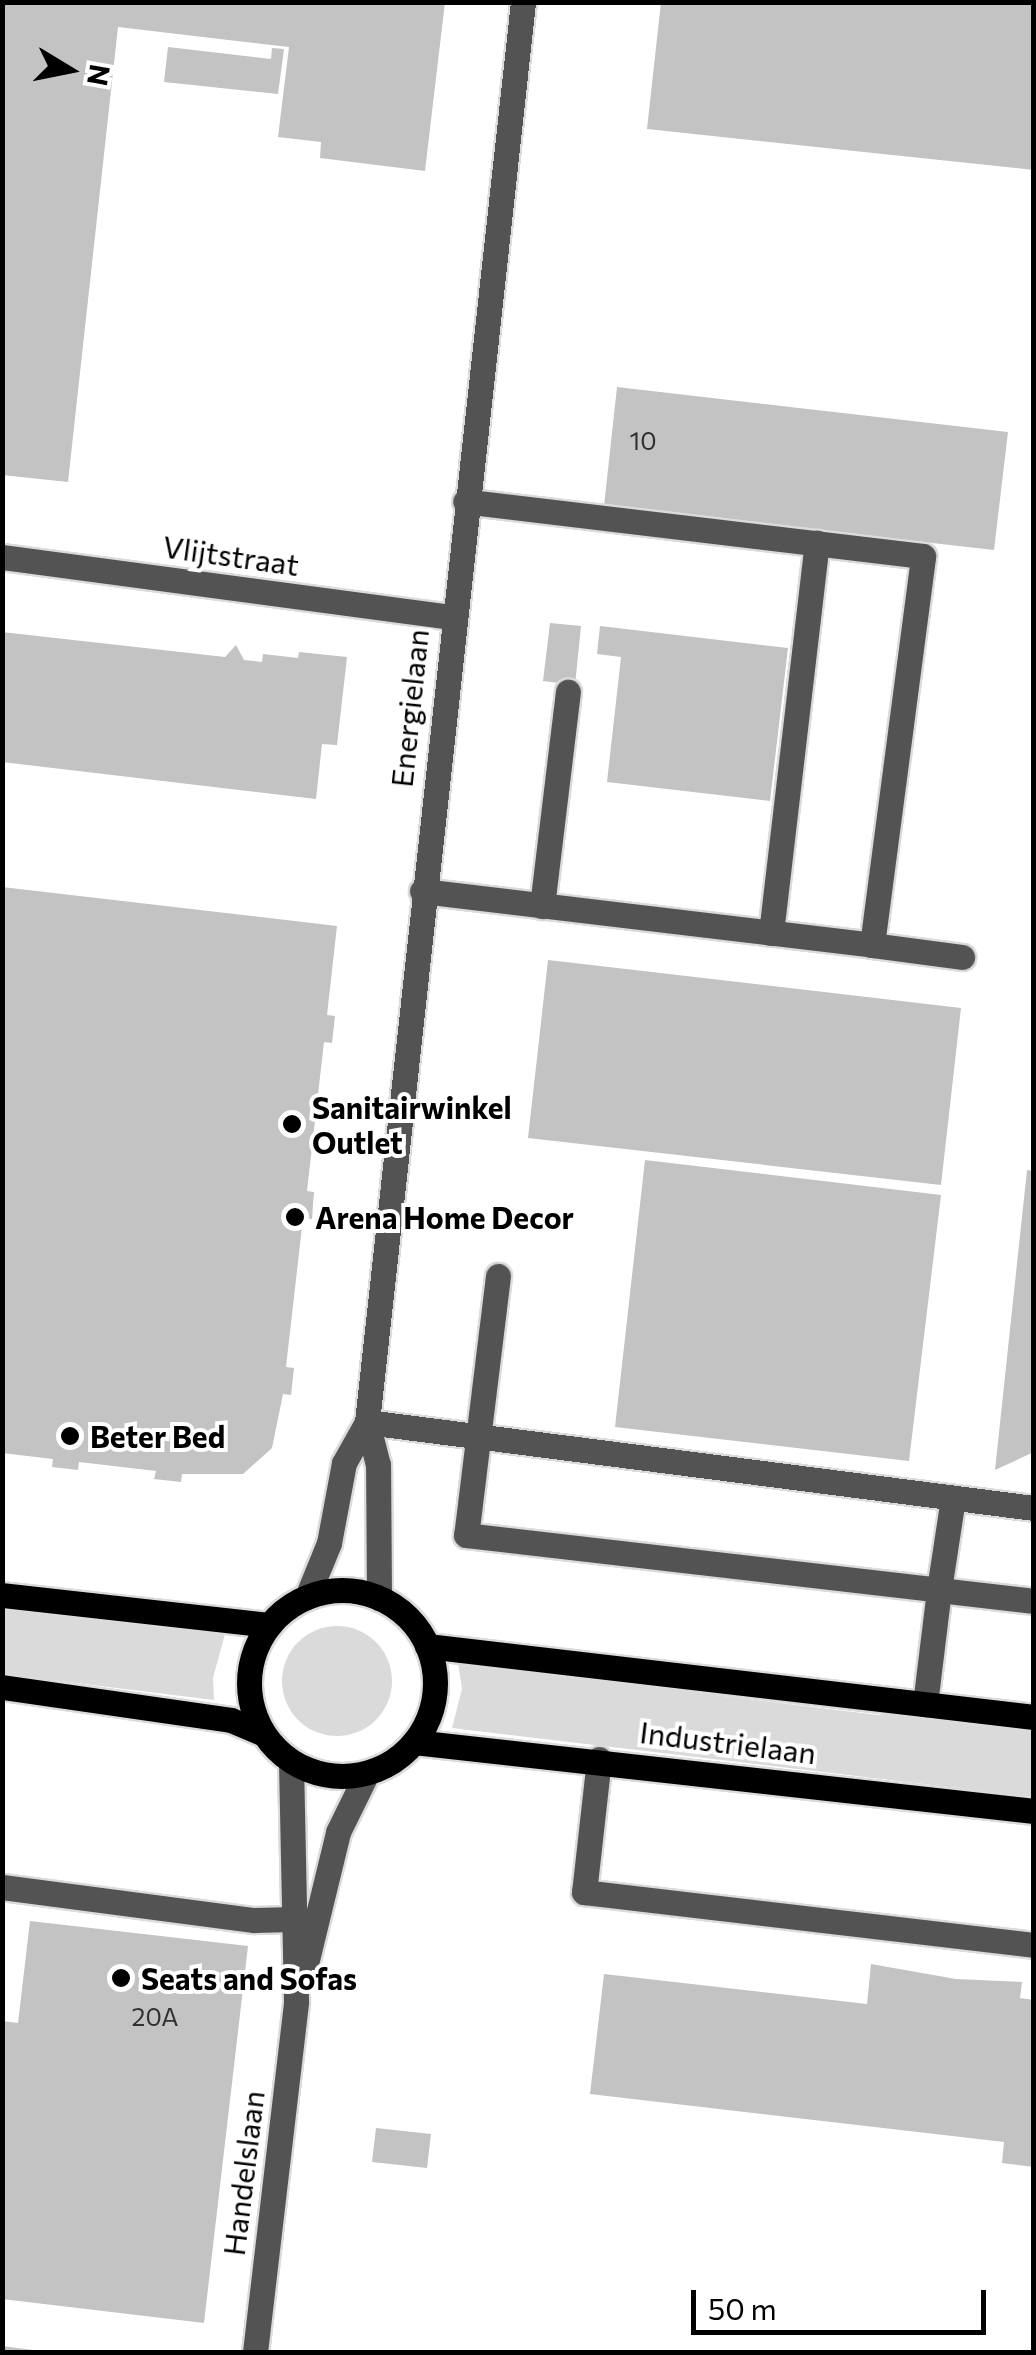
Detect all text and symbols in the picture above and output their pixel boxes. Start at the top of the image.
north arrow [20,20,120,120]
text: N [81,62,118,89]
house number: 10 [630,425,656,455]
street label: Vlijtstraat [161,528,301,582]
street label: Energielaan [383,627,435,789]
place label: Sanitairwinkel Outlet [312,1089,512,1160]
marker: Sanitairwinkel Outlet [281,1113,303,1135]
place label: Arena Home Decor [315,1199,574,1235]
marker: Arena Home Decor [284,1206,306,1228]
place label: Beter Bed [90,1418,225,1454]
marker: Beter Bed [59,1425,81,1447]
street label: Industrielaan [638,1713,818,1771]
place label: Seats and Sofas [141,1960,357,1996]
marker: Seats and Sofas [110,1967,132,1989]
house number: 20A [132,2001,178,2031]
street label: Handelslaan [215,2088,271,2258]
scale bar [696,2270,991,2332]
text: 50 m [708,2289,777,2326]

